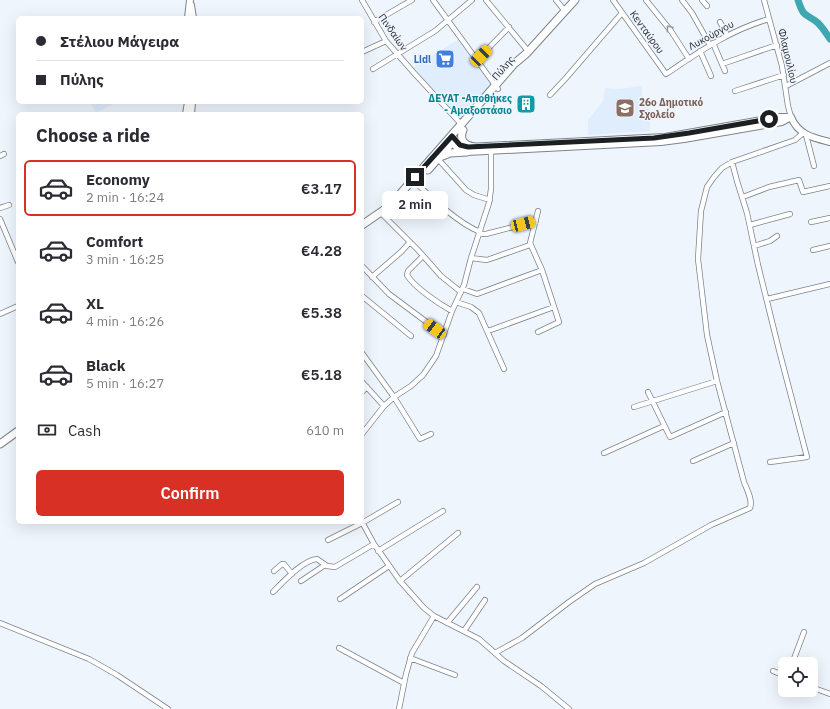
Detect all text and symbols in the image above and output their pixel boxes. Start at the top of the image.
street label: Κενταύρου [627,8,667,56]
street label: Πινδαίων [376,11,410,53]
street label: Λυκούργου [686,17,736,53]
one-way arrow [667,26,674,33]
street label: Φλαμουλίου [775,27,801,85]
text: Στέλιου Μάγειρα [60,32,179,51]
car [468,43,494,69]
supermarket icon: Lidl [434,48,456,70]
place label: Lidl [414,53,431,66]
street label: Πύλης [489,53,517,83]
text: Πύλης [60,70,104,89]
place label: ΔΕΥΑΤ -Αποθήκες - Αμαξοστάσιο [428,92,512,117]
building icon: ΔΕΥΑΤ -Αποθήκες - Αμαξοστάσιο [515,93,537,115]
place label: 26ο Δημοτικό Σχολείο [639,96,704,121]
school or university icon: 26ο Δημοτικό Σχολείο [614,97,636,119]
route start [760,110,778,128]
text: Choose a ride [36,124,150,147]
route end [406,168,424,186]
icon: car [38,170,74,206]
text: Economy [86,170,150,189]
text: €3.17 [301,179,342,198]
text: 2 min · 16:24 [86,189,164,206]
callout: 2 min [382,191,448,219]
text: 2 min [398,196,432,213]
car [510,215,536,233]
icon: car [38,232,74,268]
text: Comfort [86,232,143,251]
text: €4.28 [301,241,342,260]
text: 3 min · 16:25 [86,251,164,268]
icon: car [38,294,74,330]
text: XL [86,294,104,313]
text: €5.38 [301,303,342,322]
text: 4 min · 16:26 [86,313,164,330]
car [422,317,448,341]
icon: car [38,356,74,392]
text: Black [86,356,126,375]
text: €5.18 [301,365,342,384]
text: 5 min · 16:27 [86,375,164,392]
icon: cash [36,419,58,441]
text: Cash [68,421,101,440]
text: 610 m [306,422,344,439]
button: Confirm [36,470,344,516]
map controls [778,657,818,697]
button: locate [778,657,818,697]

